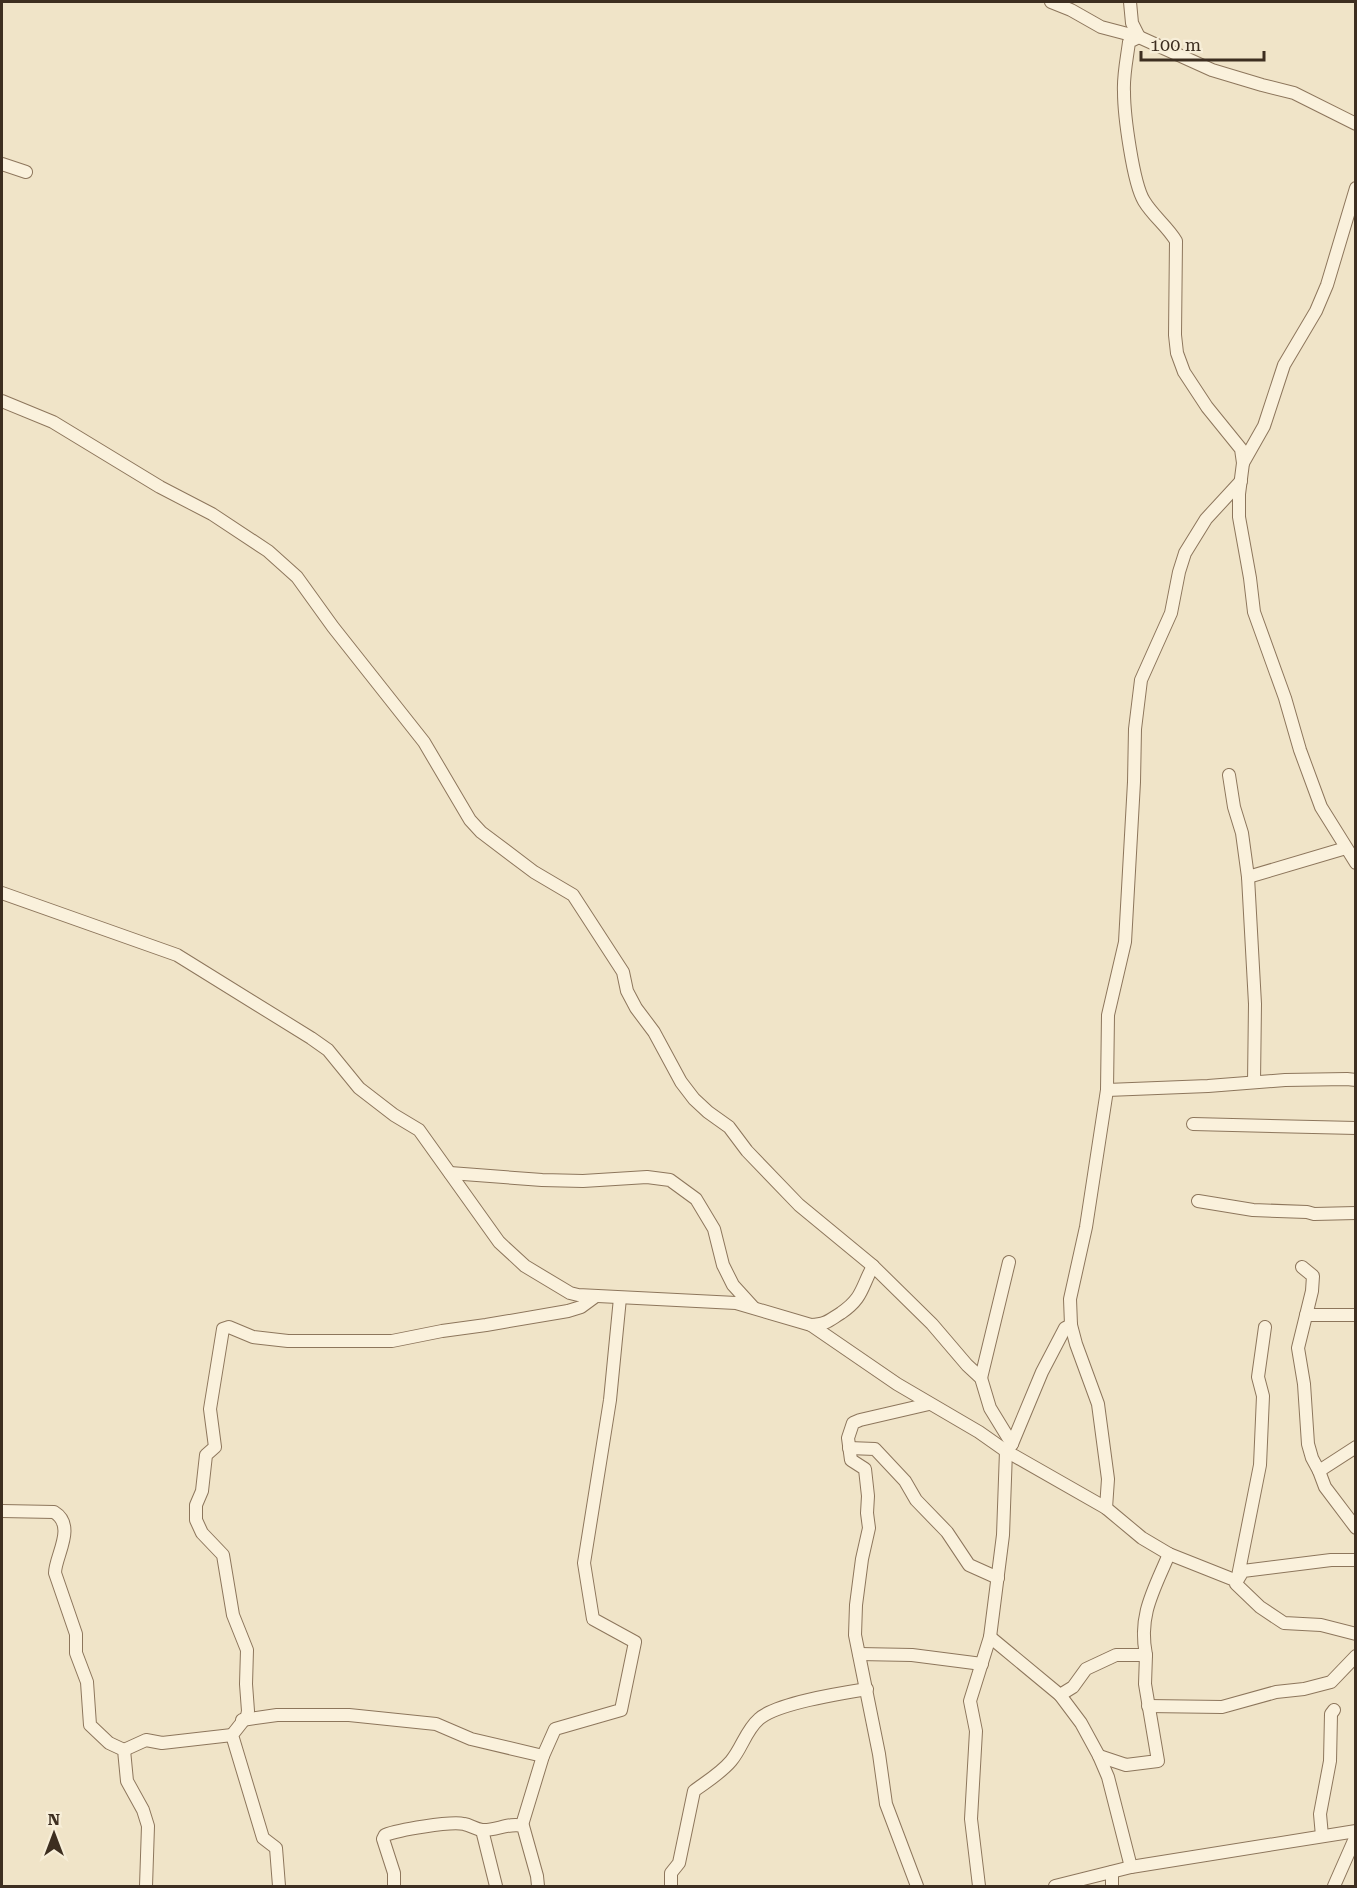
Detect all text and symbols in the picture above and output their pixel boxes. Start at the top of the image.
scale bar [1141,24,1264,62]
text: 100 m [1150,34,1201,55]
north arrow [24,1804,84,1864]
text: N [48,1810,60,1829]

